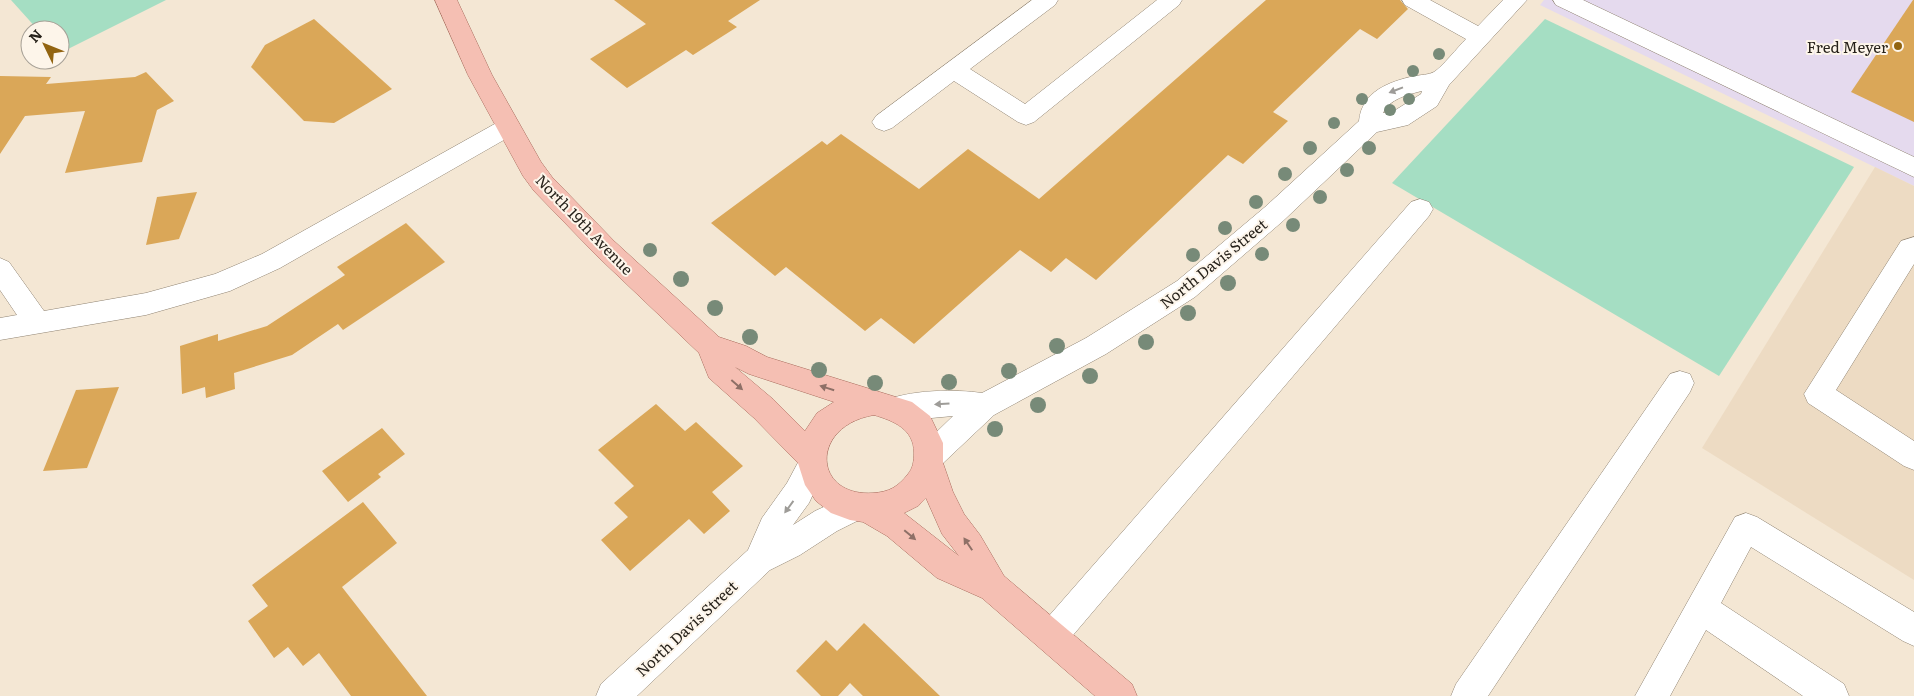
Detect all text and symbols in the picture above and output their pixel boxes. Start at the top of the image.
north arrow [20,20,70,70]
text: N [23,24,46,47]
place label: Fred Meyer [1807,35,1888,58]
marker: Fred Meyer [1892,40,1904,52]
one-way arrow [1388,86,1403,94]
street label: North 19th Avenue [531,168,639,280]
street label: North Davis Street [1154,213,1272,313]
one-way arrow [730,380,743,391]
one-way arrow [820,384,835,392]
one-way arrow [933,401,949,409]
one-way arrow [783,500,794,513]
one-way arrow [903,529,915,541]
one-way arrow [963,538,973,551]
street label: North Davis Street [630,575,742,681]

